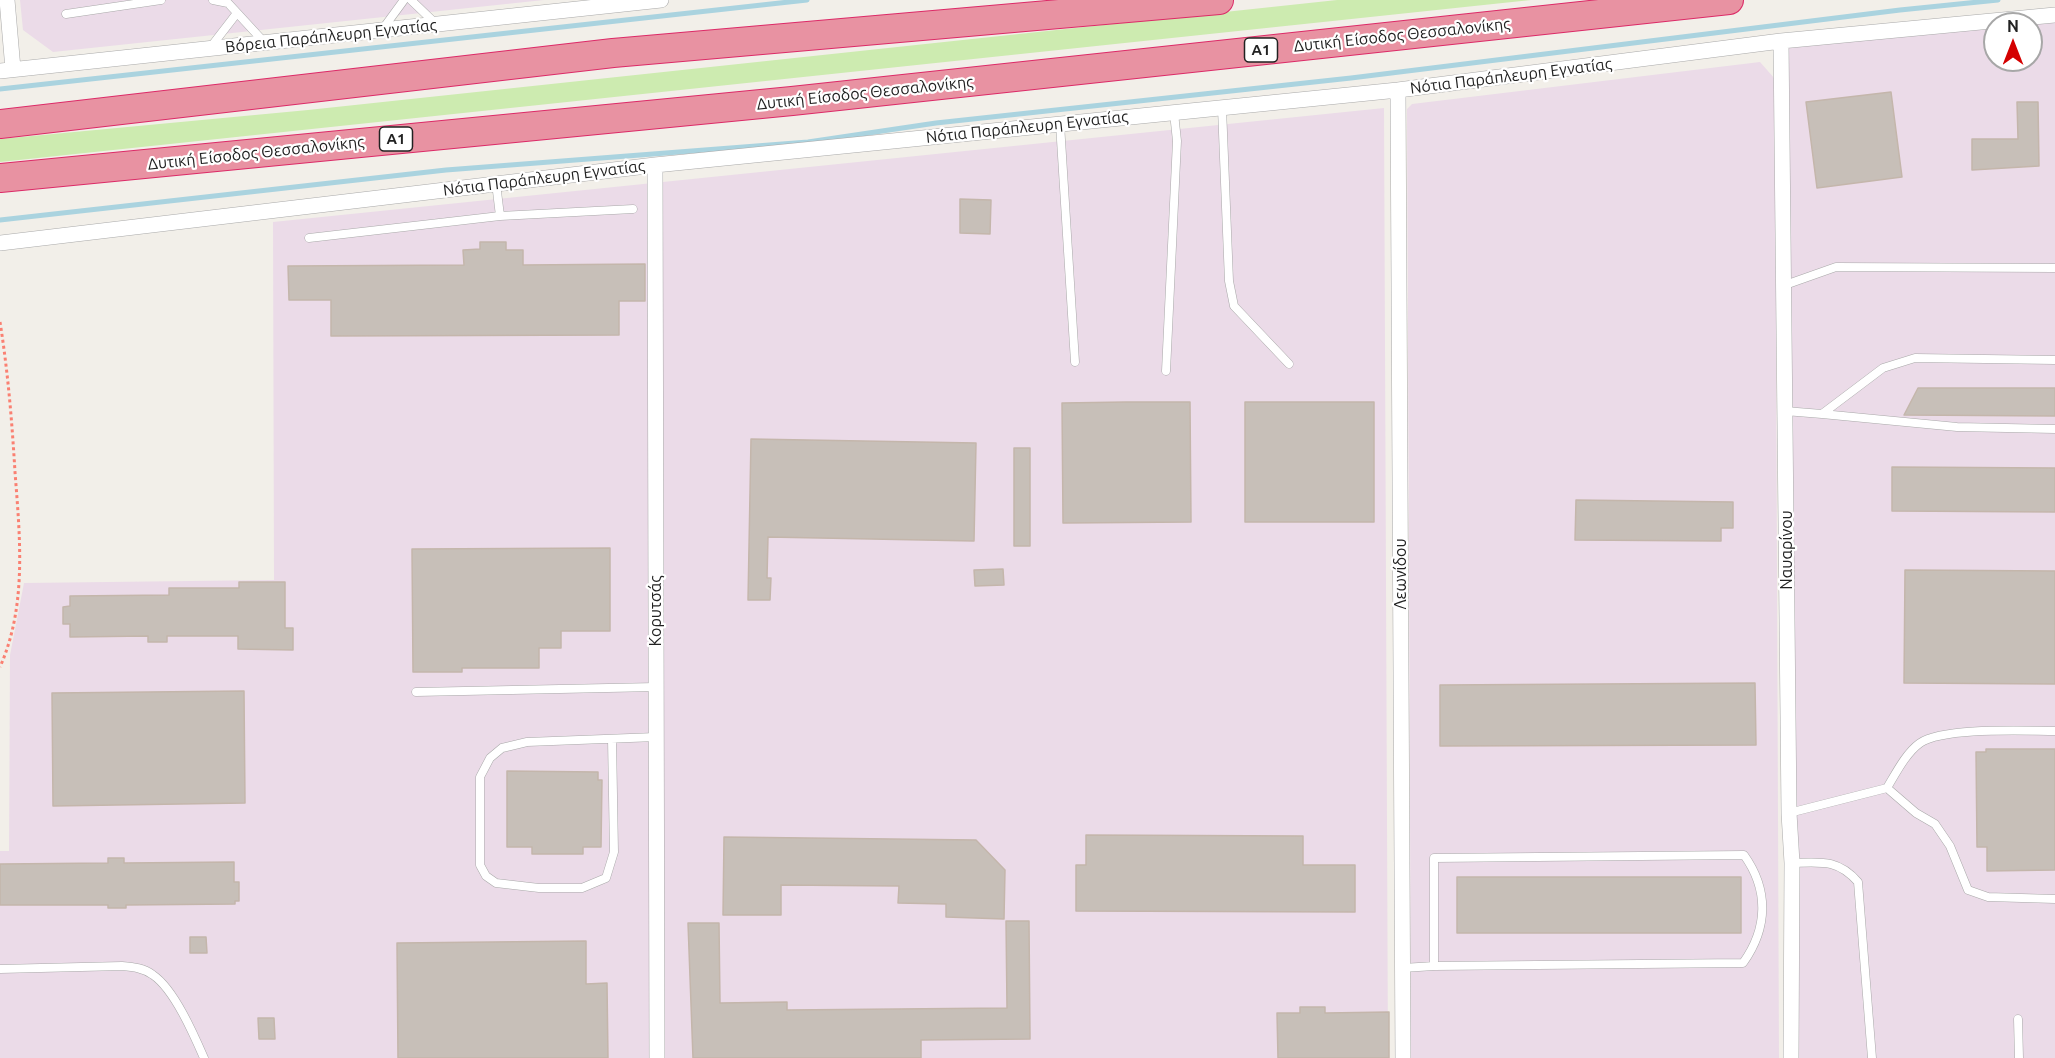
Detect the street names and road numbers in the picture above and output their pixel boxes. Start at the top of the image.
street label: Δυτική Είσοδος Θεσσαλονίκης [1293,14,1511,56]
street label: Βόρεια Παράπλευρη Εγνατίας [224,15,438,57]
road number: Α1 [1244,38,1278,62]
street label: Νότια Παράπλευρη Εγνατίας [1409,54,1613,98]
street label: Δυτική Είσοδος Θεσσαλονίκης [756,72,974,114]
street label: Νότια Παράπλευρη Εγνατίας [925,107,1129,147]
road number: Α1 [380,127,412,151]
street label: Δυτική Είσοδος Θεσσαλονίκης [147,132,365,174]
street label: Νότια Παράπλευρη Εγνατίας [442,156,646,200]
street label: Ναυαρίνου [1777,510,1797,590]
street label: Λεωνίδου [1391,538,1411,610]
street label: Κορυτσάς [646,575,666,647]

